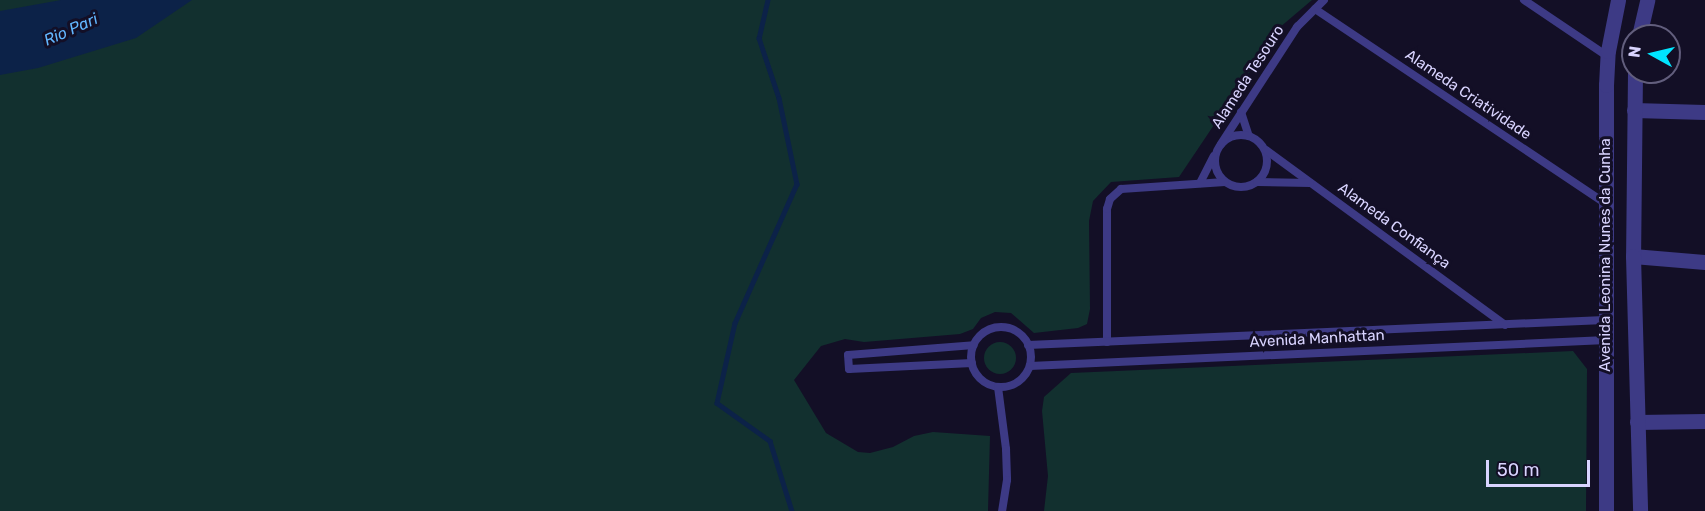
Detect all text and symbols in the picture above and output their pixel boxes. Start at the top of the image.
water label: Rio Pari [41,10,101,50]
street label: Alameda Tesouro [1208,22,1288,132]
north arrow [1621,24,1681,84]
text: N [1624,45,1645,59]
street label: Alameda Criatividade [1402,46,1534,144]
street label: Avenida Leonina Nunes da Cunha [1597,138,1615,372]
street label: Alameda Confiança [1334,179,1454,273]
street label: Avenida Manhattan [1249,326,1385,352]
scale bar [1489,448,1592,486]
text: 50 m [1497,459,1540,481]

